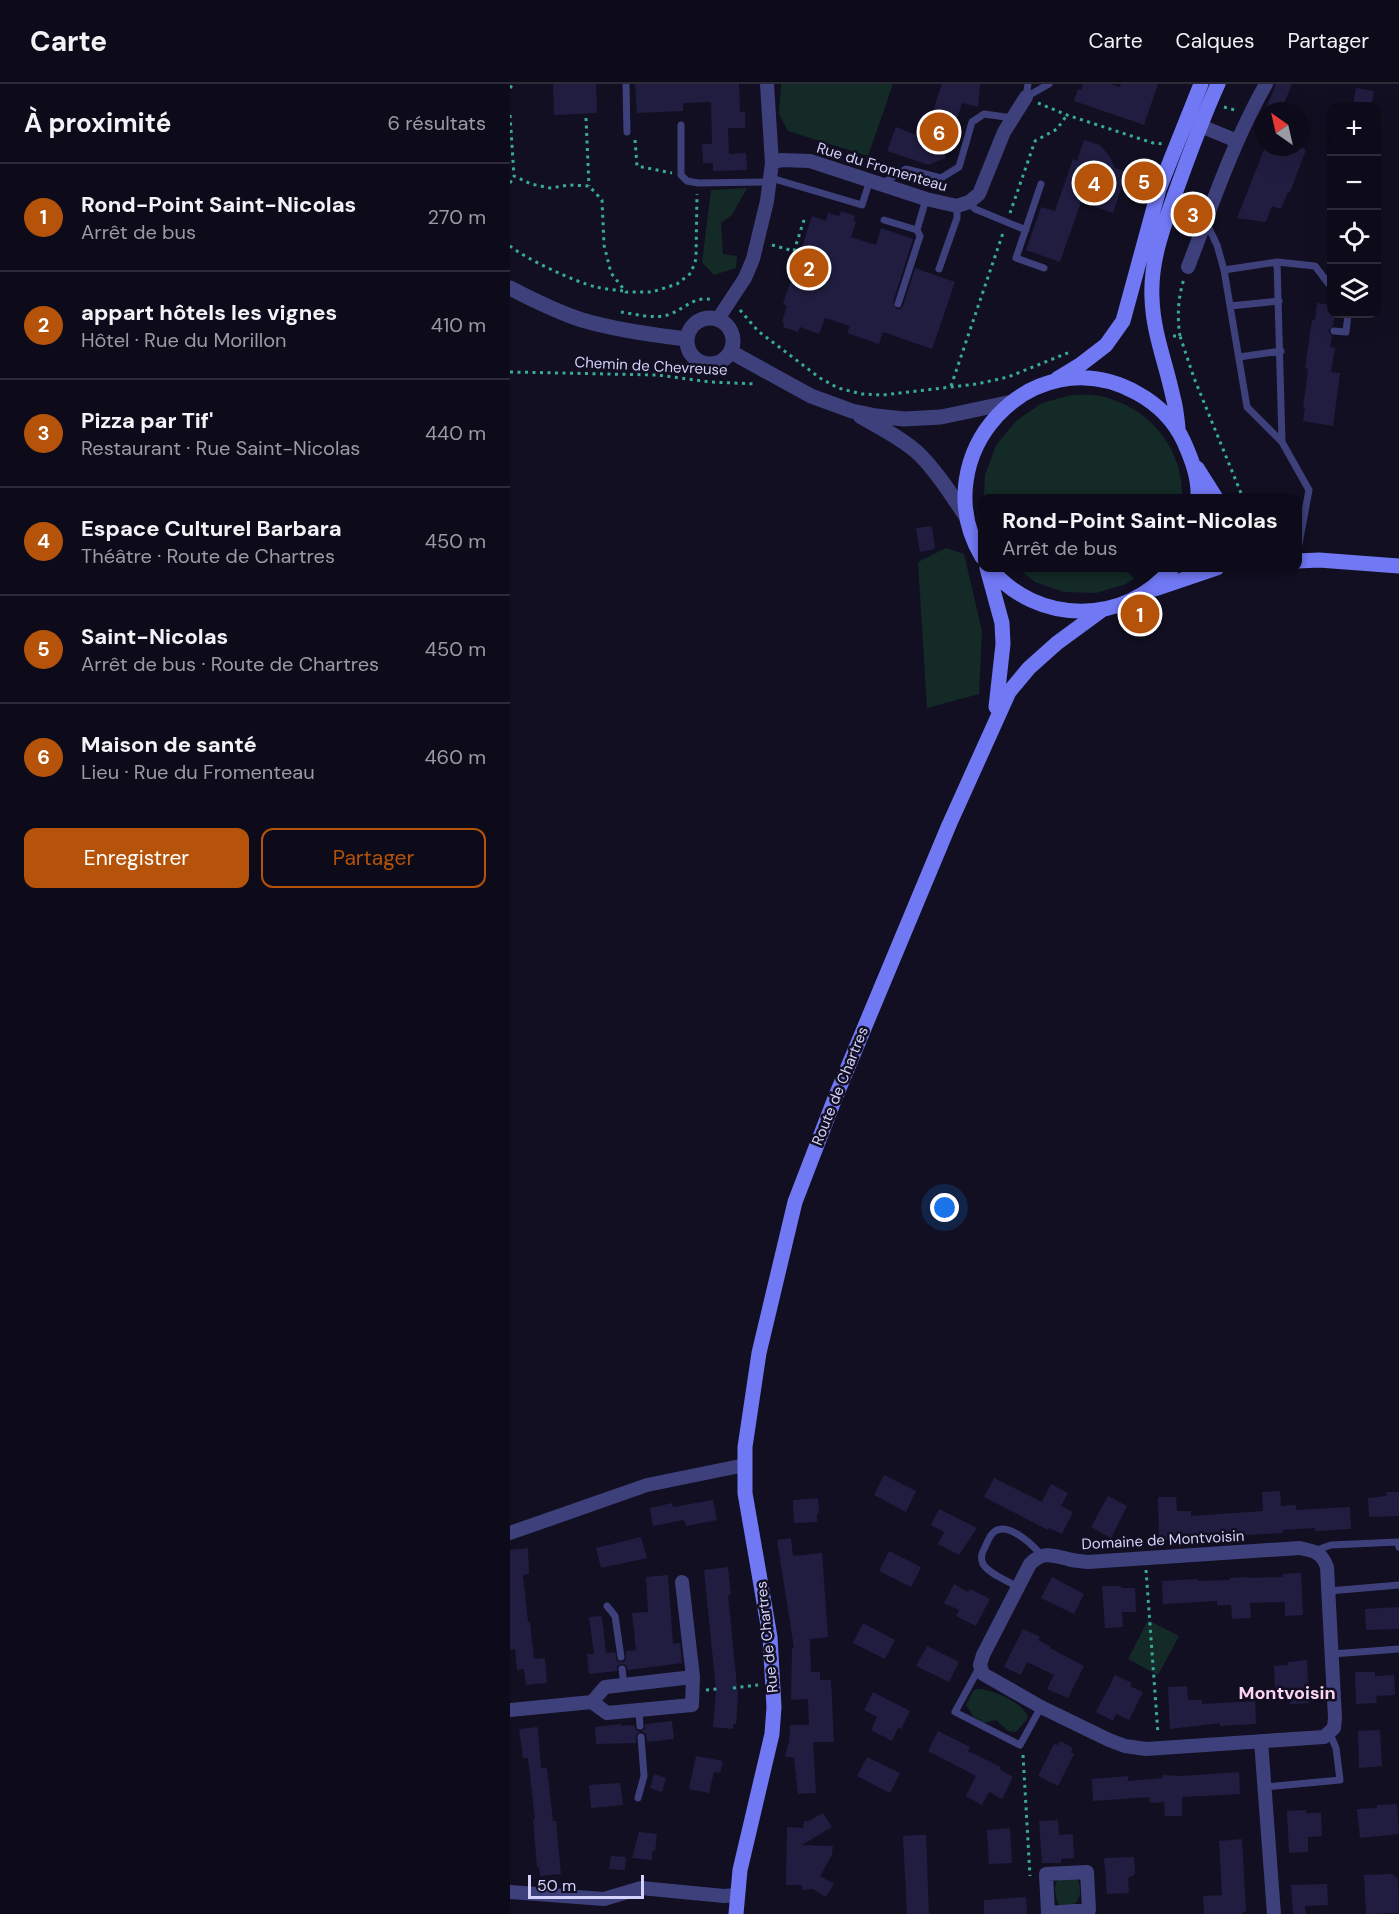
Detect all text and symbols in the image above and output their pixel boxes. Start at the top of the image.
text: Carte [30,23,107,60]
text: Carte [1088,27,1143,55]
text: Calques [1176,27,1254,55]
text: Partager [1287,27,1369,55]
north arrow [1255,102,1309,156]
map controls [1327,102,1381,318]
button: + [1327,102,1381,156]
text: À proximité [24,106,171,140]
text: 6 résultats [387,110,486,136]
pin: 6 [920,110,958,154]
street label: Rue du Fromenteau [814,138,950,196]
button: − [1327,156,1381,210]
pin: 5 [1124,158,1164,204]
pin: 4 [1074,160,1114,206]
text: Rond-Point Saint-Nicolas [81,190,356,219]
pin: 3 [1174,192,1212,236]
text: 1 [40,204,47,230]
text: 270 m [428,204,486,230]
button: locate [1327,210,1381,264]
text: Arrêt de bus [81,219,196,245]
pin: 2 [790,246,828,291]
button: layers [1327,264,1381,318]
text: appart hôtels les vignes [81,298,337,327]
text: 2 [38,312,49,338]
text: 410 m [431,312,486,338]
text: Hôtel · Rue du Morillon [81,327,287,353]
street label: Chemin de Chevreuse [574,352,728,380]
text: Pizza par Tif' [81,406,213,435]
text: 3 [37,420,50,446]
text: 440 m [425,420,486,446]
text: Restaurant · Rue Saint-Nicolas [81,435,360,461]
popup [978,494,1302,572]
text: Rond-Point Saint-Nicolas [1002,506,1278,535]
text: Espace Culturel Barbara [81,514,342,543]
text: 4 [37,528,50,554]
text: 450 m [425,528,486,554]
text: Arrêt de bus [1002,535,1117,561]
text: Théâtre · Route de Chartres [81,543,335,569]
pin: 1 [1120,592,1160,636]
text: Saint-Nicolas [81,622,228,651]
text: 5 [37,636,50,662]
text: 450 m [425,636,486,662]
text: Arrêt de bus · Route de Chartres [81,651,379,677]
text: Maison de santé [81,730,257,759]
text: 6 [37,744,50,770]
text: 460 m [424,744,486,770]
text: Lieu · Rue du Fromenteau [81,759,315,785]
button: Enregistrer [24,828,249,888]
button: Partager [261,828,486,888]
street label: Route de Chartres [807,1024,873,1148]
your location [930,1193,959,1222]
street label: Domaine de Montvoisin [1081,1526,1245,1554]
street label: Rue de Chartres [751,1580,783,1694]
district label: Montvoisin [1238,1681,1336,1705]
scale bar [528,1872,644,1900]
text: 50 m [537,1875,576,1896]

